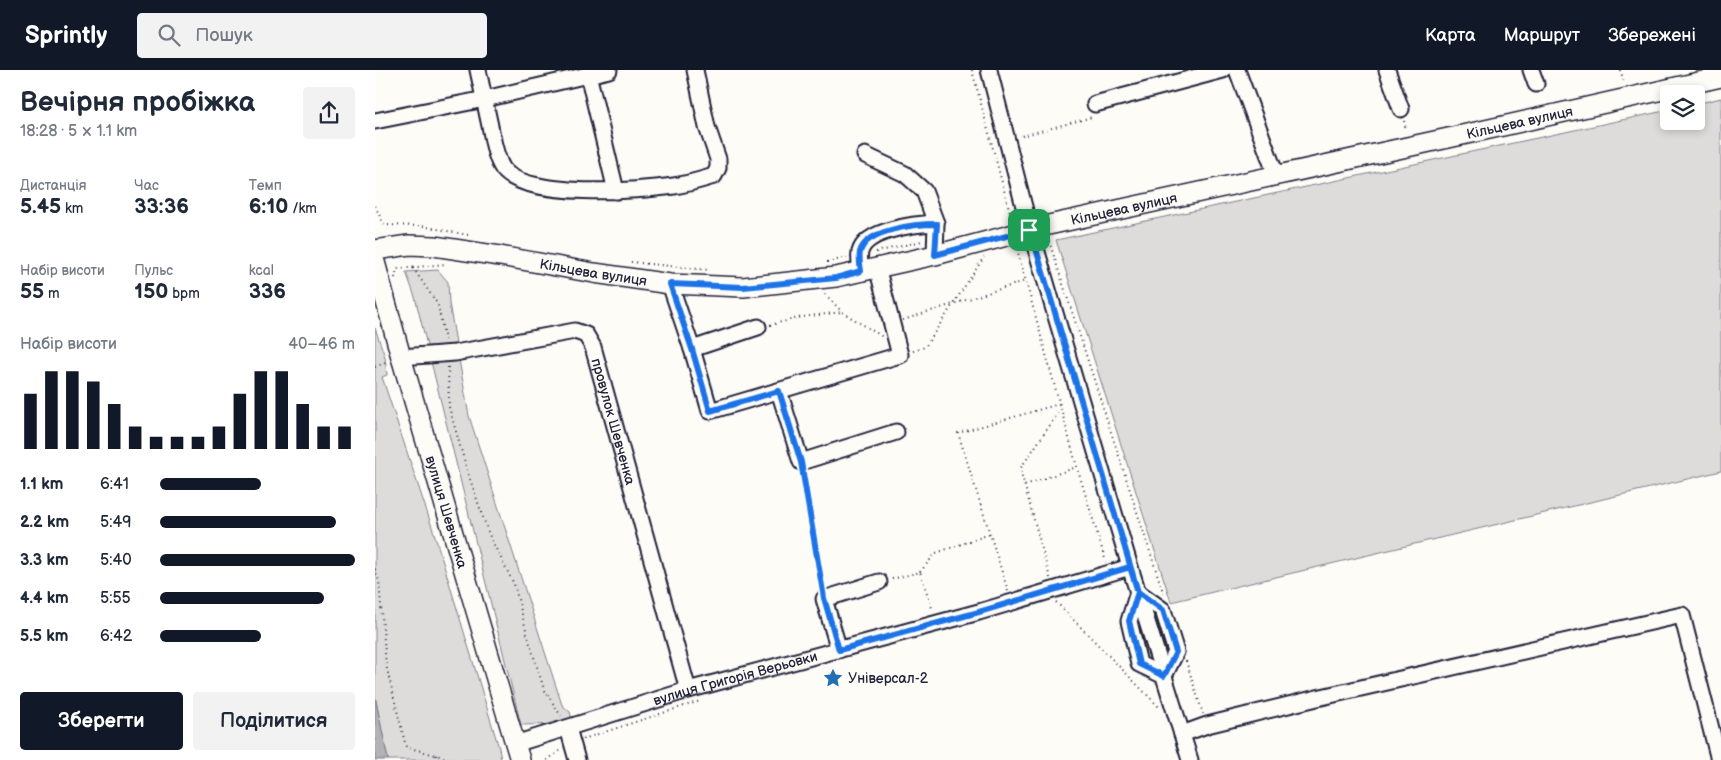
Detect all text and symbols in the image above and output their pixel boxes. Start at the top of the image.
search box [137,13,487,58]
text: Sprintly [25,21,107,50]
icon: search [155,21,183,49]
text: Пошук [195,24,253,47]
text: Карта [1425,25,1476,46]
text: Маршрут [1504,25,1580,46]
text: Збережені [1608,25,1696,46]
map controls [1660,85,1705,130]
button: layers [1660,85,1705,130]
text: Вечірня пробіжка [20,86,255,119]
button: share [303,87,355,139]
street label: Кільцева вулиця [1465,102,1575,142]
text: 18:28 · 5 × 1.1 km [20,122,137,141]
text: Дистанція [20,177,87,194]
text: Час [134,177,159,194]
text: Темп [249,177,282,194]
street label: Кільцева вулиця [1069,189,1179,228]
text: 5.45 [20,194,61,219]
text: 33:36 [134,194,189,219]
text: 6:10 [249,194,288,219]
text: km [61,200,83,217]
text: /km [288,200,317,217]
pin [1008,209,1050,251]
icon: arrive [1015,216,1043,244]
street label: Кільцева вулиця [538,255,648,289]
text: Набір висоти [20,262,105,279]
text: Пульс [134,262,173,279]
text: kcal [249,262,274,279]
text: 55 [20,279,44,304]
text: 150 [134,279,168,304]
text: 336 [249,279,286,304]
text: m [44,285,60,302]
text: bpm [168,285,200,302]
text: Набір висоти [20,335,117,354]
text: 40–46 m [288,335,355,354]
street label: провулок Шевченка [588,356,639,487]
street label: вулиця Шевченка [422,454,472,571]
text: 1.1 km [20,475,63,494]
text: 6:41 [100,475,129,494]
text: 2.2 km [20,513,69,532]
text: 5:49 [100,513,131,532]
text: 3.3 km [20,551,69,570]
text: 5:40 [100,551,132,570]
text: 4.4 km [20,589,69,608]
text: 5:55 [100,589,131,608]
text: 5.5 km [20,627,68,646]
text: 6:42 [100,627,132,646]
street label: вулиця Григорія Верьовки [651,647,819,709]
place icon: Універсал-2 [822,667,844,689]
place label: Універсал-2 [848,670,929,687]
button: Зберегти [20,692,183,750]
button: Поділитися [193,692,355,750]

